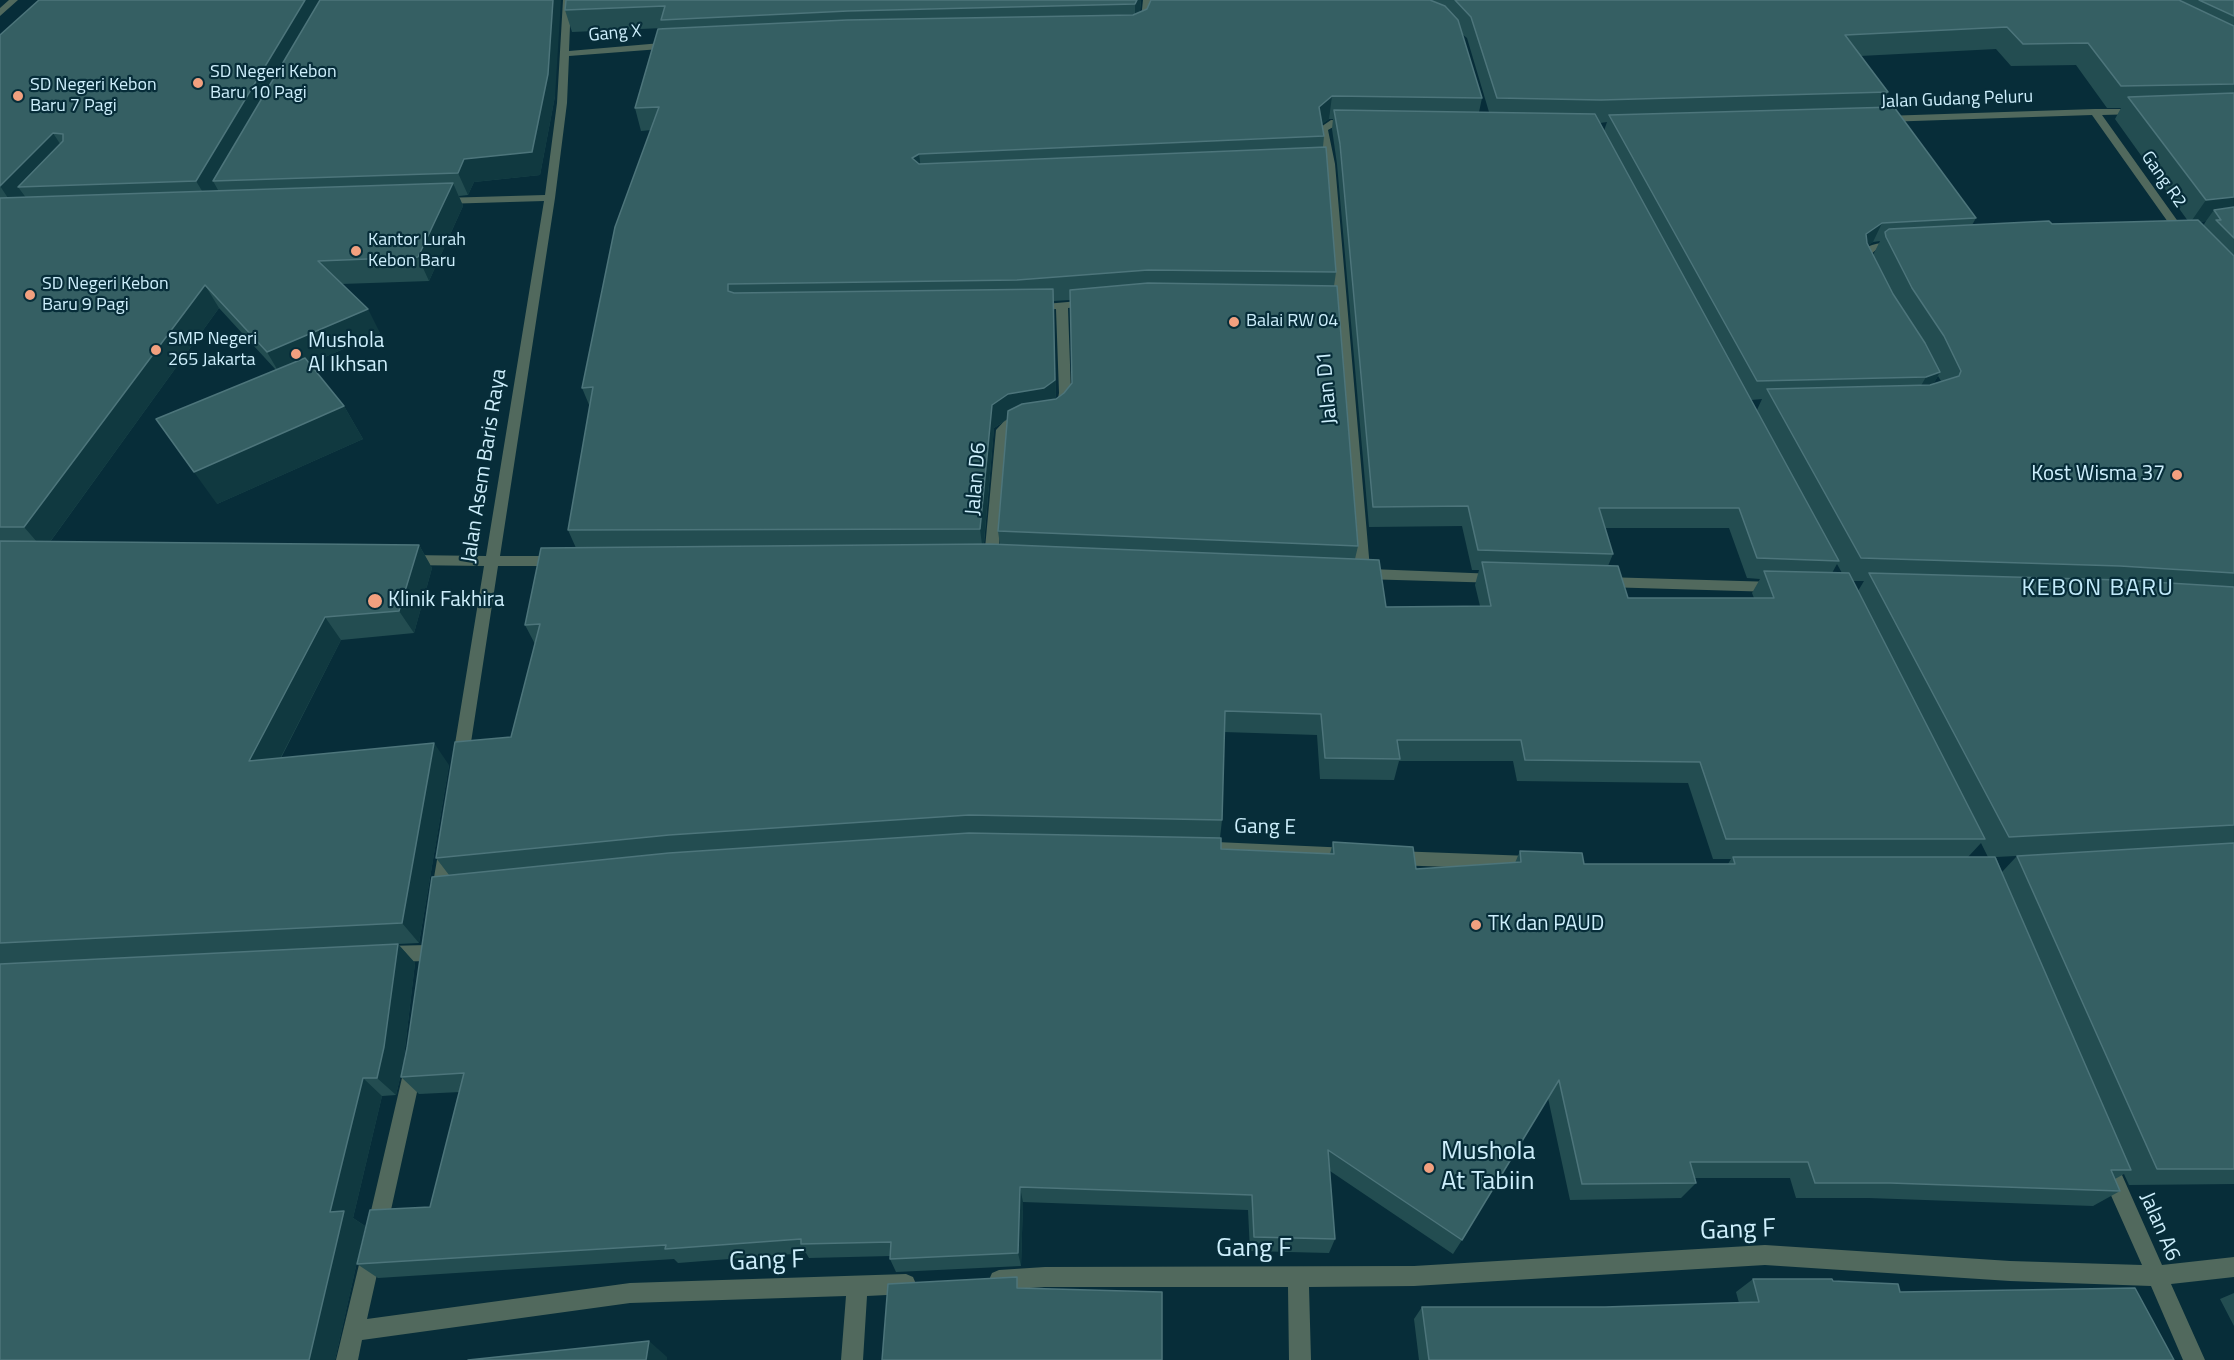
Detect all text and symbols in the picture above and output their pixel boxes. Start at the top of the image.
street label: Gang X [588,21,642,47]
place label: SD Negeri Kebon Baru 10 Pagi [210,62,337,104]
place label: SD Negeri Kebon Baru 7 Pagi [30,75,157,118]
marker: SD Negeri Kebon Baru 10 Pagi [191,76,205,90]
street label: Jalan Gudang Peluru [1881,87,2033,113]
marker: SD Negeri Kebon Baru 7 Pagi [11,89,25,103]
street label: Gang R2 [2136,148,2190,212]
place label: Kantor Lurah Kebon Baru [368,230,466,272]
marker: Kantor Lurah Kebon Baru [349,244,363,258]
place label: SD Negeri Kebon Baru 9 Pagi [42,274,169,316]
marker: SD Negeri Kebon Baru 9 Pagi [23,288,37,302]
place label: Balai RW 04 [1246,311,1338,333]
marker: Balai RW 04 [1227,315,1241,329]
place label: SMP Negeri 265 Jakarta [168,329,257,372]
place label: Mushola Al Ikhsan [308,329,388,379]
marker: SMP Negeri 265 Jakarta [149,343,163,357]
marker: Mushola Al Ikhsan [289,347,303,361]
street label: Jalan D1 [1312,350,1344,426]
street label: Jalan Asem Baris Raya [457,367,513,565]
street label: Jalan D6 [961,441,993,517]
place label: Kost Wisma 37 [2031,462,2165,488]
marker: Kost Wisma 37 [2170,468,2184,482]
district label: KEBON BARU [2021,575,2175,603]
place label: Klinik Fakhira [388,588,505,614]
marker: Klinik Fakhira [366,592,384,610]
street label: Gang E [1234,815,1296,841]
place label: TK dan PAUD [1488,912,1604,938]
marker: TK dan PAUD [1469,918,1483,932]
place label: Mushola At Tabiin [1441,1137,1535,1198]
marker: Mushola At Tabiin [1422,1161,1436,1175]
street label: Jalan A6 [2133,1189,2185,1265]
street label: Gang F [1700,1214,1776,1248]
street label: Gang F [1216,1234,1292,1266]
street label: Gang F [729,1245,805,1279]

